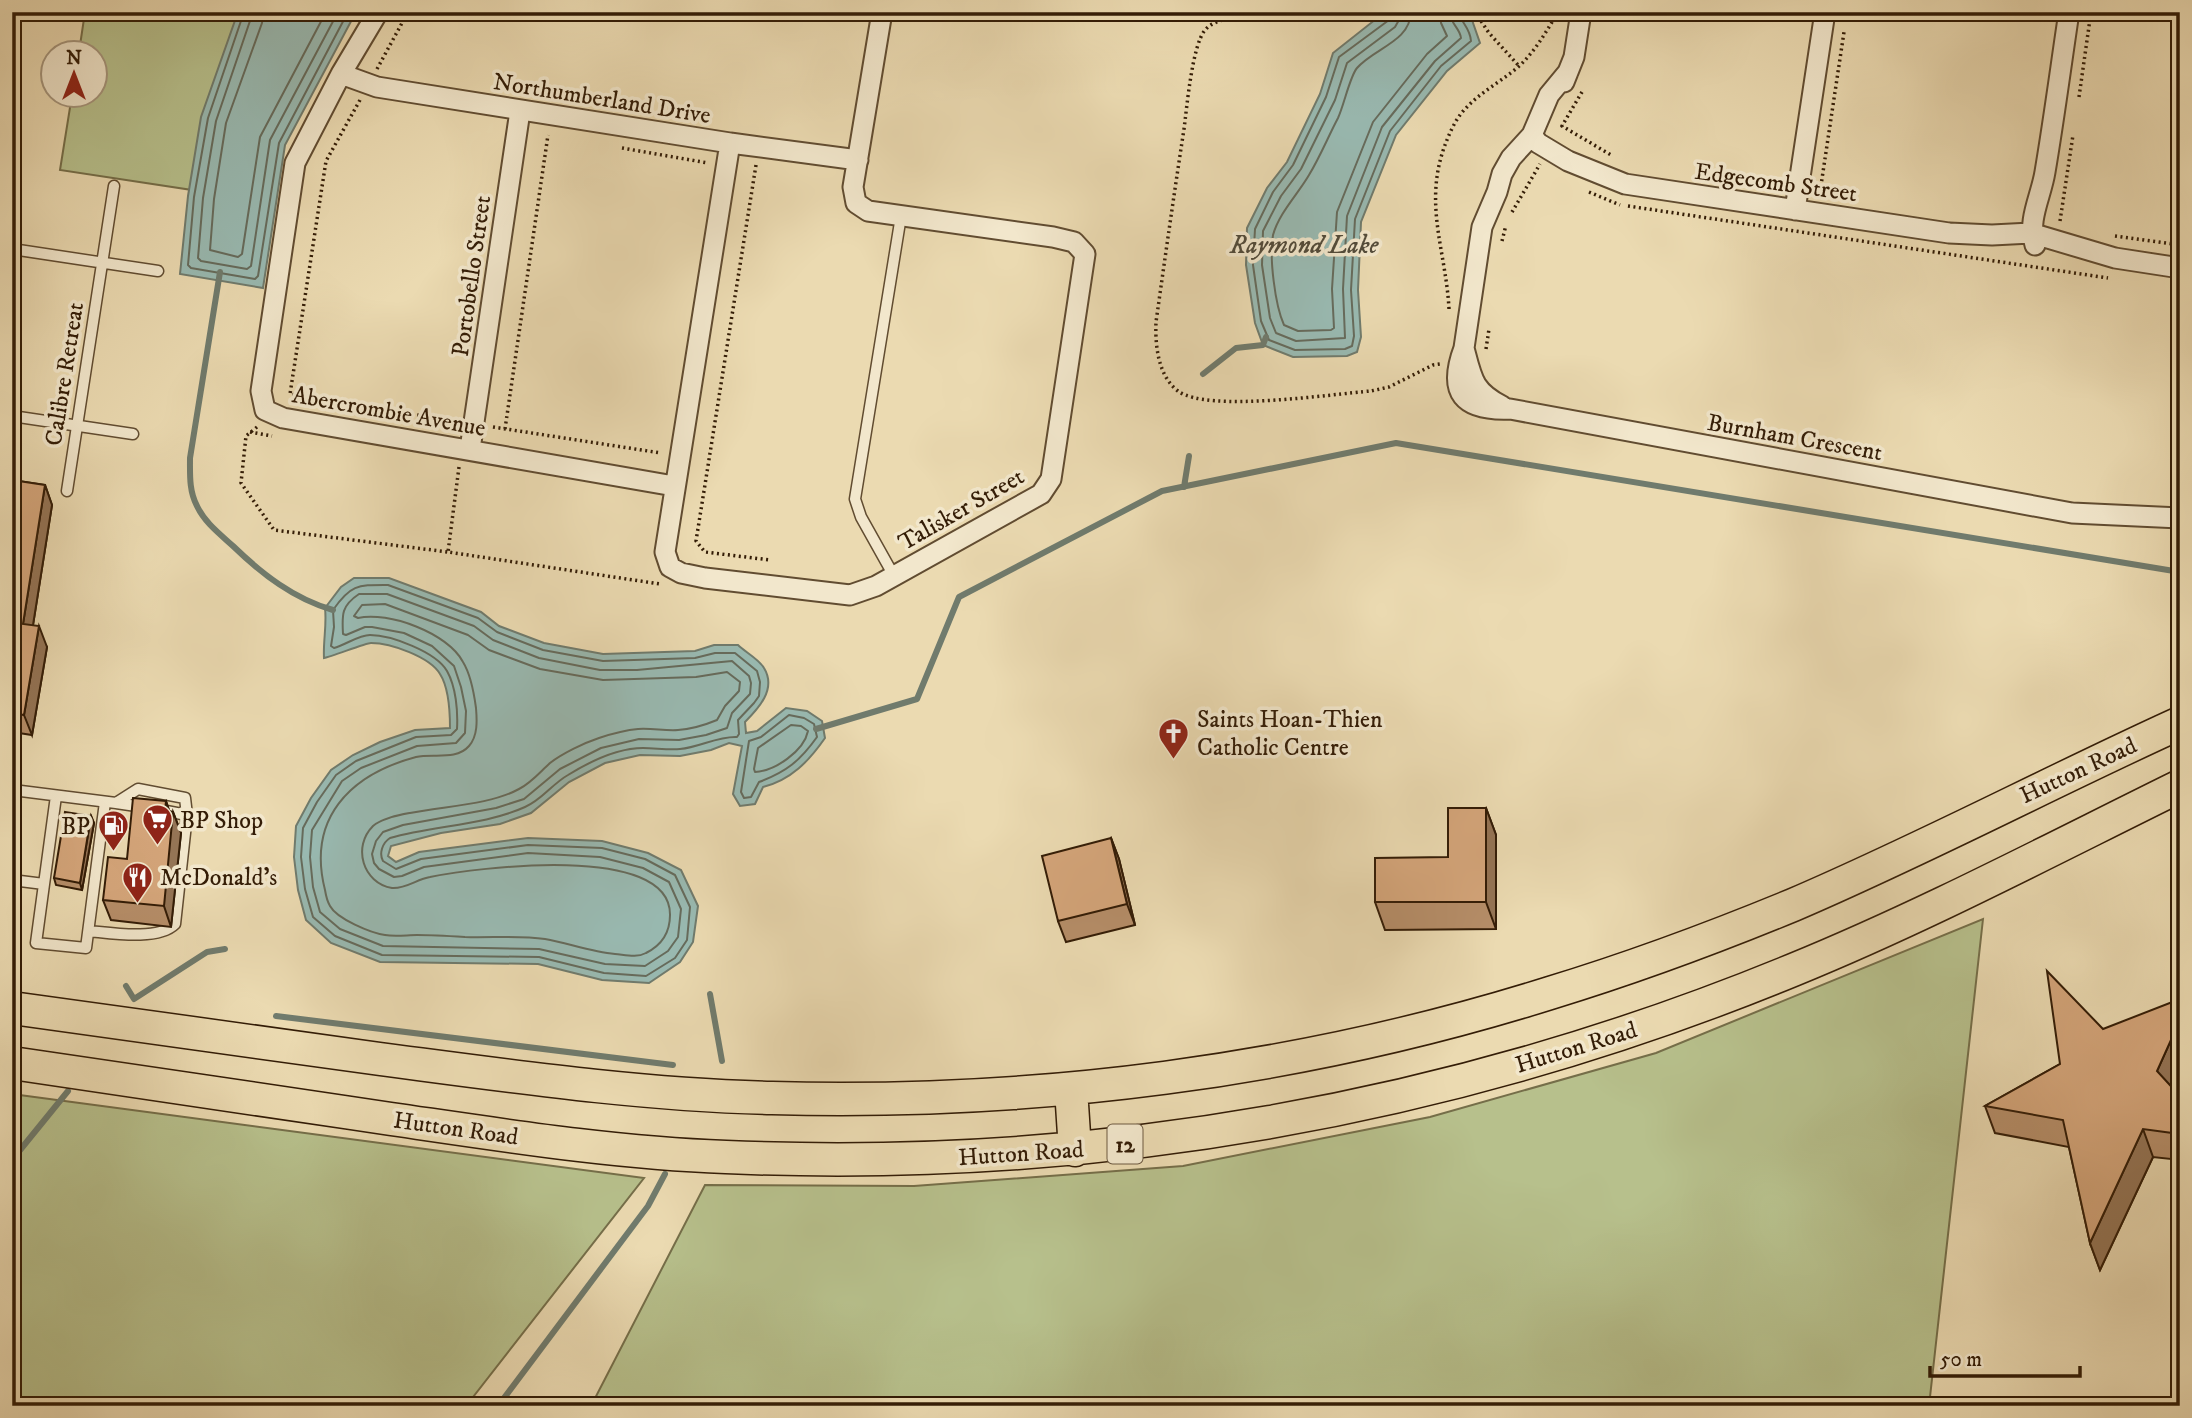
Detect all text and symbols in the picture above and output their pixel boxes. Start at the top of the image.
north arrow [38,38,108,108]
text: N [66,47,82,70]
street label: Northumberland Drive [491,67,713,131]
street label: Edgecomb Street [1693,157,1859,209]
street label: Portobello Street [446,193,498,359]
water label: Raymond Lake [1229,229,1380,262]
street label: Calibre Retreat [39,300,91,448]
street label: Abercrombie Avenue [290,380,488,444]
street label: Burnham Crescent [1705,408,1885,468]
street label: Talisker Street [893,462,1030,558]
place label: Saints Hoan-Thien Catholic Centre [1197,705,1383,763]
church icon: Saints Hoan-Thien Catholic Centre [1157,716,1191,760]
street label: Hutton Road [2015,731,2142,811]
supermarket icon: BP Shop [140,803,174,847]
place label: BP Shop [180,806,263,836]
fuel station icon: BP [96,809,130,853]
place label: BP [61,812,90,842]
restaurant icon: McDonald's [120,860,154,904]
place label: McDonald's [160,863,277,893]
street label: Hutton Road [1512,1015,1641,1081]
street label: Hutton Road [391,1105,520,1153]
road number: 12 [1108,1124,1142,1163]
street label: Hutton Road [957,1135,1085,1173]
scale bar [1930,1334,2080,1378]
text: 50 m [1940,1347,1982,1373]

